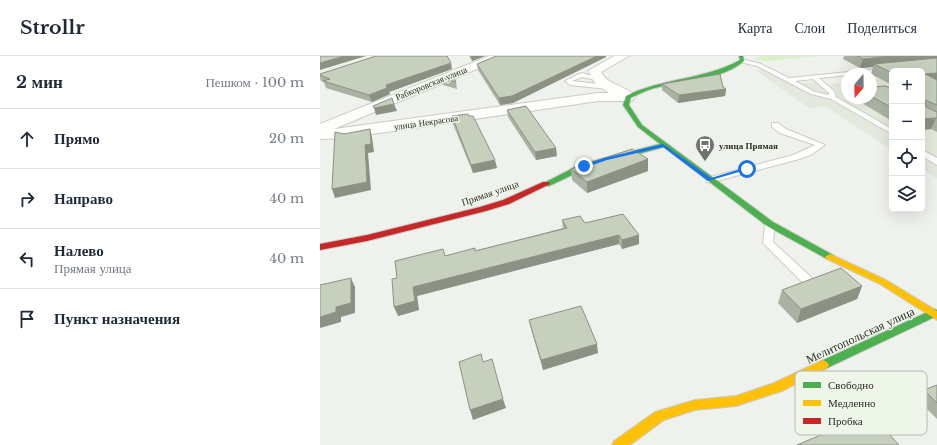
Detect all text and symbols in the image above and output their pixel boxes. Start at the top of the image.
text: Strollr [20,16,85,39]
text: Карта [738,19,772,37]
text: Слои [794,19,825,37]
text: Поделиться [847,19,917,37]
street label: Рабкоровская улица [394,64,468,102]
north arrow [841,68,877,104]
map controls [889,68,925,212]
button: + [889,68,925,104]
text: 2 мин [16,72,63,93]
text: Пешком · 100 m [205,74,304,91]
button: − [889,104,925,140]
street label: улица Некрасова [393,112,459,132]
icon: ahead [16,128,38,150]
text: Прямо [54,129,100,148]
text: 20 m [269,130,304,147]
bus stop icon: улица Прямая [694,134,716,162]
place label: улица Прямая [719,140,778,151]
button: locate [889,140,925,176]
route end [575,157,593,175]
route start [738,160,756,178]
button: layers [889,176,925,212]
street label: Прямая улица [460,177,521,209]
icon: right [16,188,38,210]
text: Направо [54,189,113,208]
text: 40 m [269,190,304,207]
text: Налево [54,241,104,260]
icon: left [16,248,38,270]
text: 40 m [269,250,304,267]
text: Прямая улица [54,260,132,277]
street label: Мелитопольская улица [803,303,917,367]
icon: arrive [16,308,38,330]
text: Пункт назначения [54,309,180,328]
legend [795,371,927,435]
text: Свободно [828,378,874,392]
text: Медленно [828,396,876,410]
text: Пробка [828,414,863,428]

